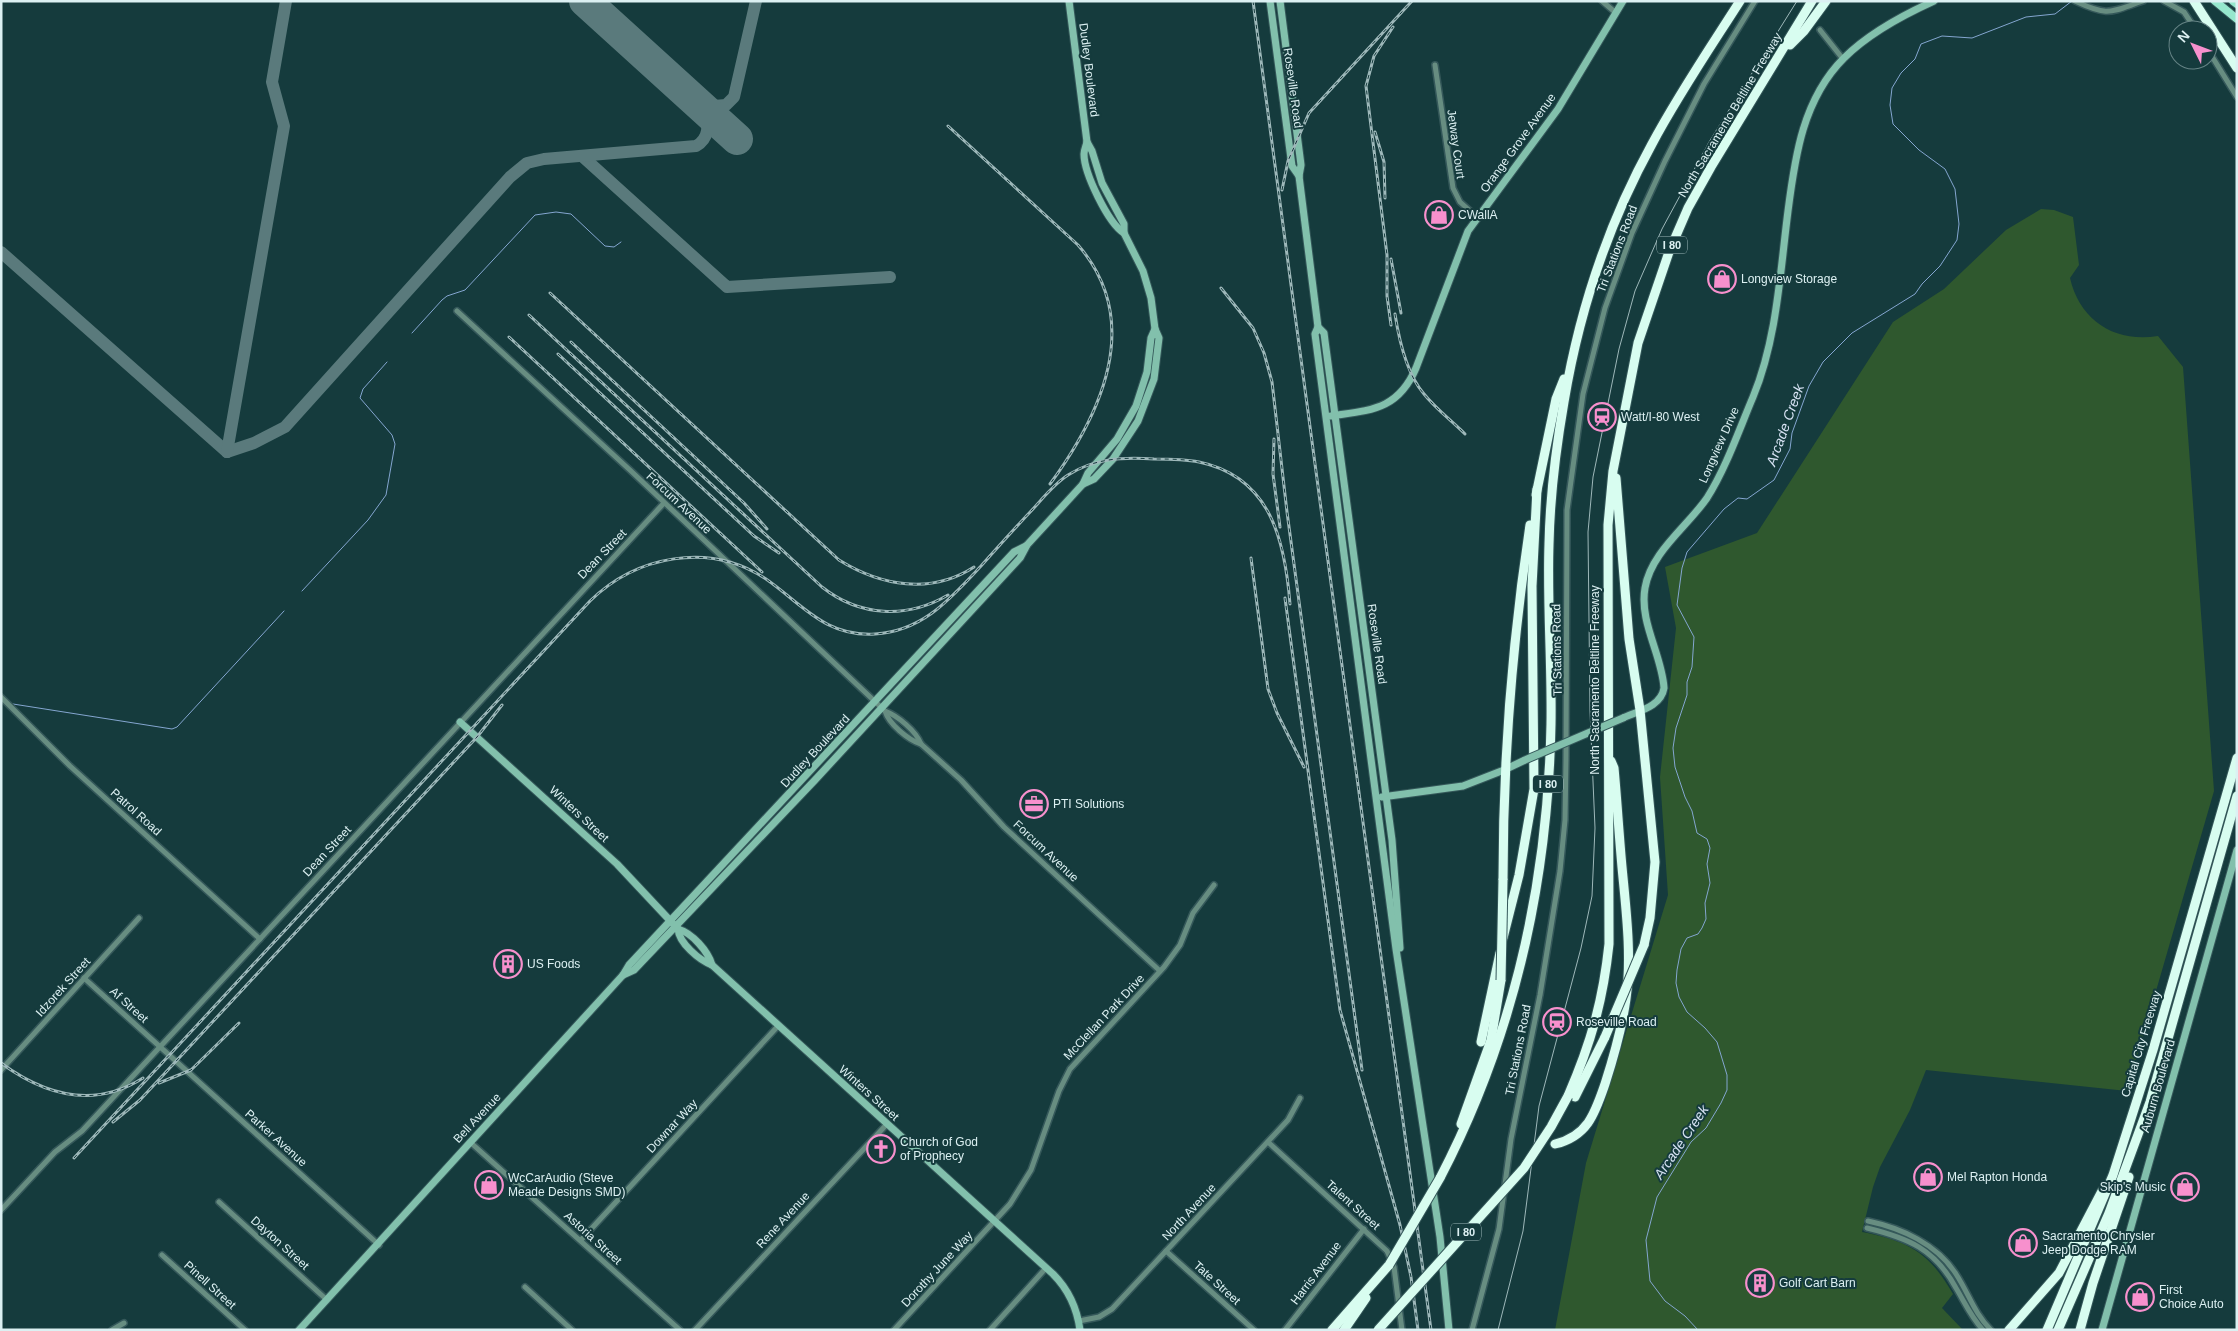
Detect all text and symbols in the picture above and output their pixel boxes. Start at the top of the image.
north arrow [2168,20,2218,70]
street label: Dudley Boulevard [1076,22,1102,118]
text: N [2174,27,2193,45]
street label: North Sacramento Beltline Freeway [1675,30,1785,200]
street label: Roseville Road [1280,47,1306,129]
street label: Orange Grove Avenue [1477,90,1559,195]
street label: Jetway Court [1444,108,1468,180]
shop icon: CWallA [1424,200,1454,230]
street label: Tri Stations Road [1594,203,1640,295]
place label: CWallA [1458,208,1498,222]
road number: I 80 [1657,236,1687,254]
shop icon: Longview Storage [1707,264,1737,294]
place label: Longview Storage [1741,272,1837,286]
water label: Arcade Creek [1763,381,1807,469]
station icon: Watt/I-80 West [1587,402,1617,432]
street label: Longview Drive [1696,404,1742,485]
place label: Watt/I-80 West [1621,410,1700,424]
street label: Forcum Avenue [644,469,715,537]
street label: Dean Street [575,526,630,582]
street label: North Sacramento Beltline Freeway [1588,585,1602,775]
street label: Roseville Road [1364,603,1390,685]
street label: Tri Stations Road [1549,604,1565,696]
street label: Dudley Boulevard [778,712,852,790]
road number: I 80 [1533,776,1563,792]
street label: Winters Street [546,783,612,845]
street label: Patrol Road [108,786,164,838]
office icon: PTI Solutions [1019,789,1049,819]
place label: PTI Solutions [1053,797,1124,811]
street label: Forcum Avenue [1011,817,1082,885]
street label: Dean Street [300,822,354,879]
building icon: US Foods [493,949,523,979]
street label: Idzorek Street [33,954,94,1019]
place label: US Foods [527,957,580,971]
street label: McClellan Park Drive [1061,971,1148,1063]
street label: Af Street [107,984,152,1026]
street label: Capital City Freeway [2118,989,2164,1099]
street label: Tri Stations Road [1502,1003,1534,1097]
station icon: Roseville Road [1542,1007,1572,1037]
place label: Roseville Road [1576,1015,1657,1029]
street label: Auburn Boulevard [2138,1038,2178,1134]
street label: Winters Street [836,1062,902,1124]
street label: Bell Avenue [450,1090,504,1146]
street label: Downar Way [644,1096,700,1156]
water label: Arcade Creek [1650,1101,1712,1183]
street label: Parker Avenue [242,1107,310,1170]
church icon: Church of God of Prophecy [866,1134,896,1164]
place label: Church of God of Prophecy [900,1135,978,1163]
shop icon: Mel Rapton Honda [1913,1162,1943,1192]
shop icon: WcCarAudio (Steve Meade Designs SMD) [474,1170,504,1200]
place label: Mel Rapton Honda [1947,1170,2047,1184]
place label: WcCarAudio (Steve Meade Designs SMD) [508,1171,625,1199]
shop icon: Skip's Music [2170,1172,2200,1202]
street label: Talent Street [1323,1177,1383,1233]
street label: North Avenue [1159,1180,1219,1243]
place label: Skip's Music [2100,1180,2166,1194]
street label: Rene Avenue [753,1189,813,1251]
street label: Astoria Street [561,1208,625,1268]
street label: Dayton Street [248,1213,312,1273]
road number: I 80 [1451,1224,1481,1240]
street label: Dorothy June Way [898,1228,976,1310]
shop icon: Sacramento Chrysler Jeep Dodge RAM [2008,1228,2038,1258]
place label: Sacramento Chrysler Jeep Dodge RAM [2042,1229,2155,1257]
street label: Harris Avenue [1288,1239,1344,1307]
street label: Pinell Street [181,1258,239,1312]
street label: Tate Street [1191,1258,1244,1308]
building icon: Golf Cart Barn [1745,1268,1775,1298]
place label: Golf Cart Barn [1779,1276,1856,1290]
shop icon: First Choice Auto [2125,1282,2155,1312]
place label: First Choice Auto [2159,1283,2224,1311]

